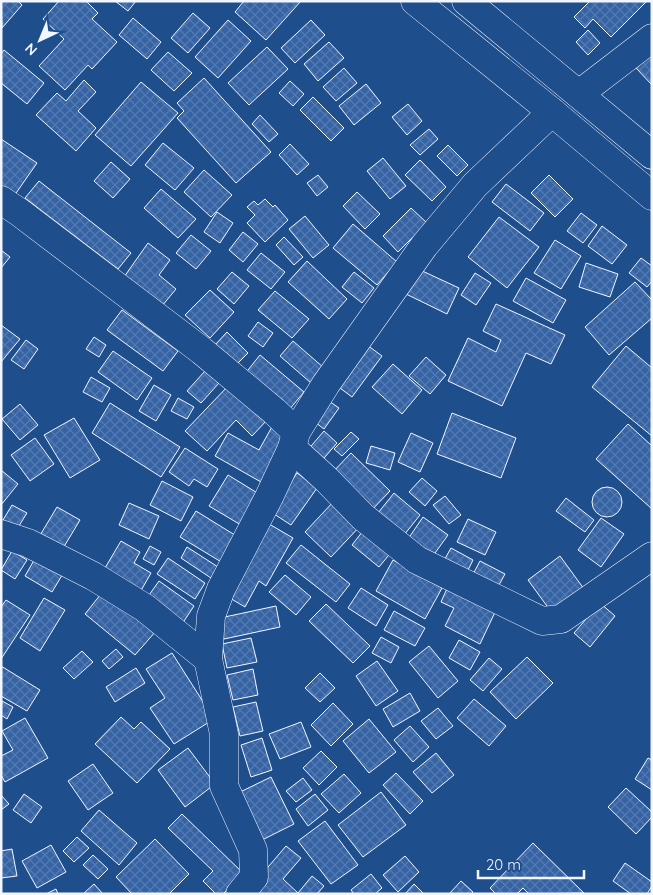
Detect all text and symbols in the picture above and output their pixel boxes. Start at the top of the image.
north arrow [15,15,65,65]
text: N [21,39,41,59]
scale bar [478,848,584,880]
text: 20 m [486,855,521,874]

